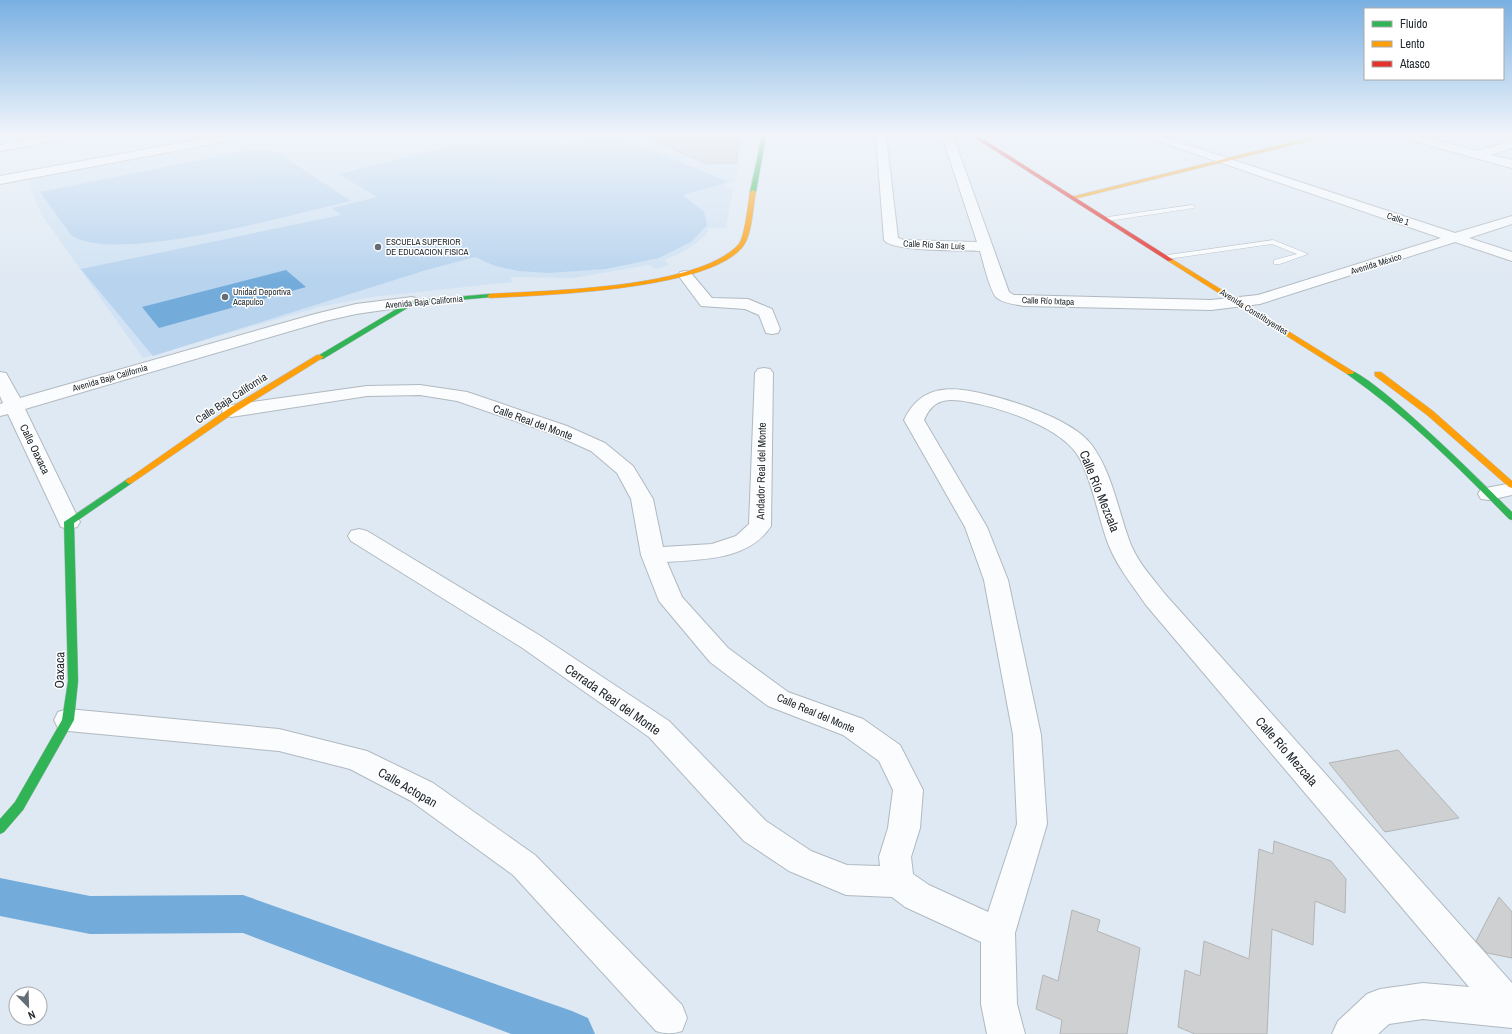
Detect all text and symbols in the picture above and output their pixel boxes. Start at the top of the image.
legend [1364,8,1504,80]
text: Fluido [1400,16,1427,32]
text: Lento [1400,36,1425,52]
text: Atasco [1399,56,1430,72]
street label: Calle 1 [1385,210,1411,228]
place label: ESCUELA SUPERIOR DE EDUCACION FISICA [386,236,468,258]
street label: Calle Río San Luis [903,237,965,253]
marker: ESCUELA SUPERIOR DE EDUCACION FISICA [373,242,383,252]
street label: Avenida México [1348,251,1403,278]
place label: Unidad Deportiva Acapulco [232,286,291,308]
street label: Avenida Constituyentes [1217,286,1291,338]
marker: Unidad Deportiva Acapulco [220,292,230,302]
street label: Avenida Baja California [384,293,463,311]
street label: Calle Río Ixtapa [1022,294,1074,308]
street label: Avenida Baja California [70,362,149,395]
street label: Calle Baja California [192,370,270,426]
street label: Calle Real del Monte [491,401,575,443]
street label: Calle Oaxaca [17,422,53,476]
street label: Andador Real del Monte [753,422,769,521]
street label: Calle Río Mezcala [1075,448,1124,535]
street label: Oaxaca [51,651,68,689]
street label: Cerrada Real del Monte [561,660,664,739]
street label: Calle Real del Monte [775,690,857,736]
street label: Calle Río Mezcala [1252,713,1321,790]
street label: Calle Actopan [375,764,441,811]
north arrow [8,986,48,1026]
text: N [26,1007,38,1023]

